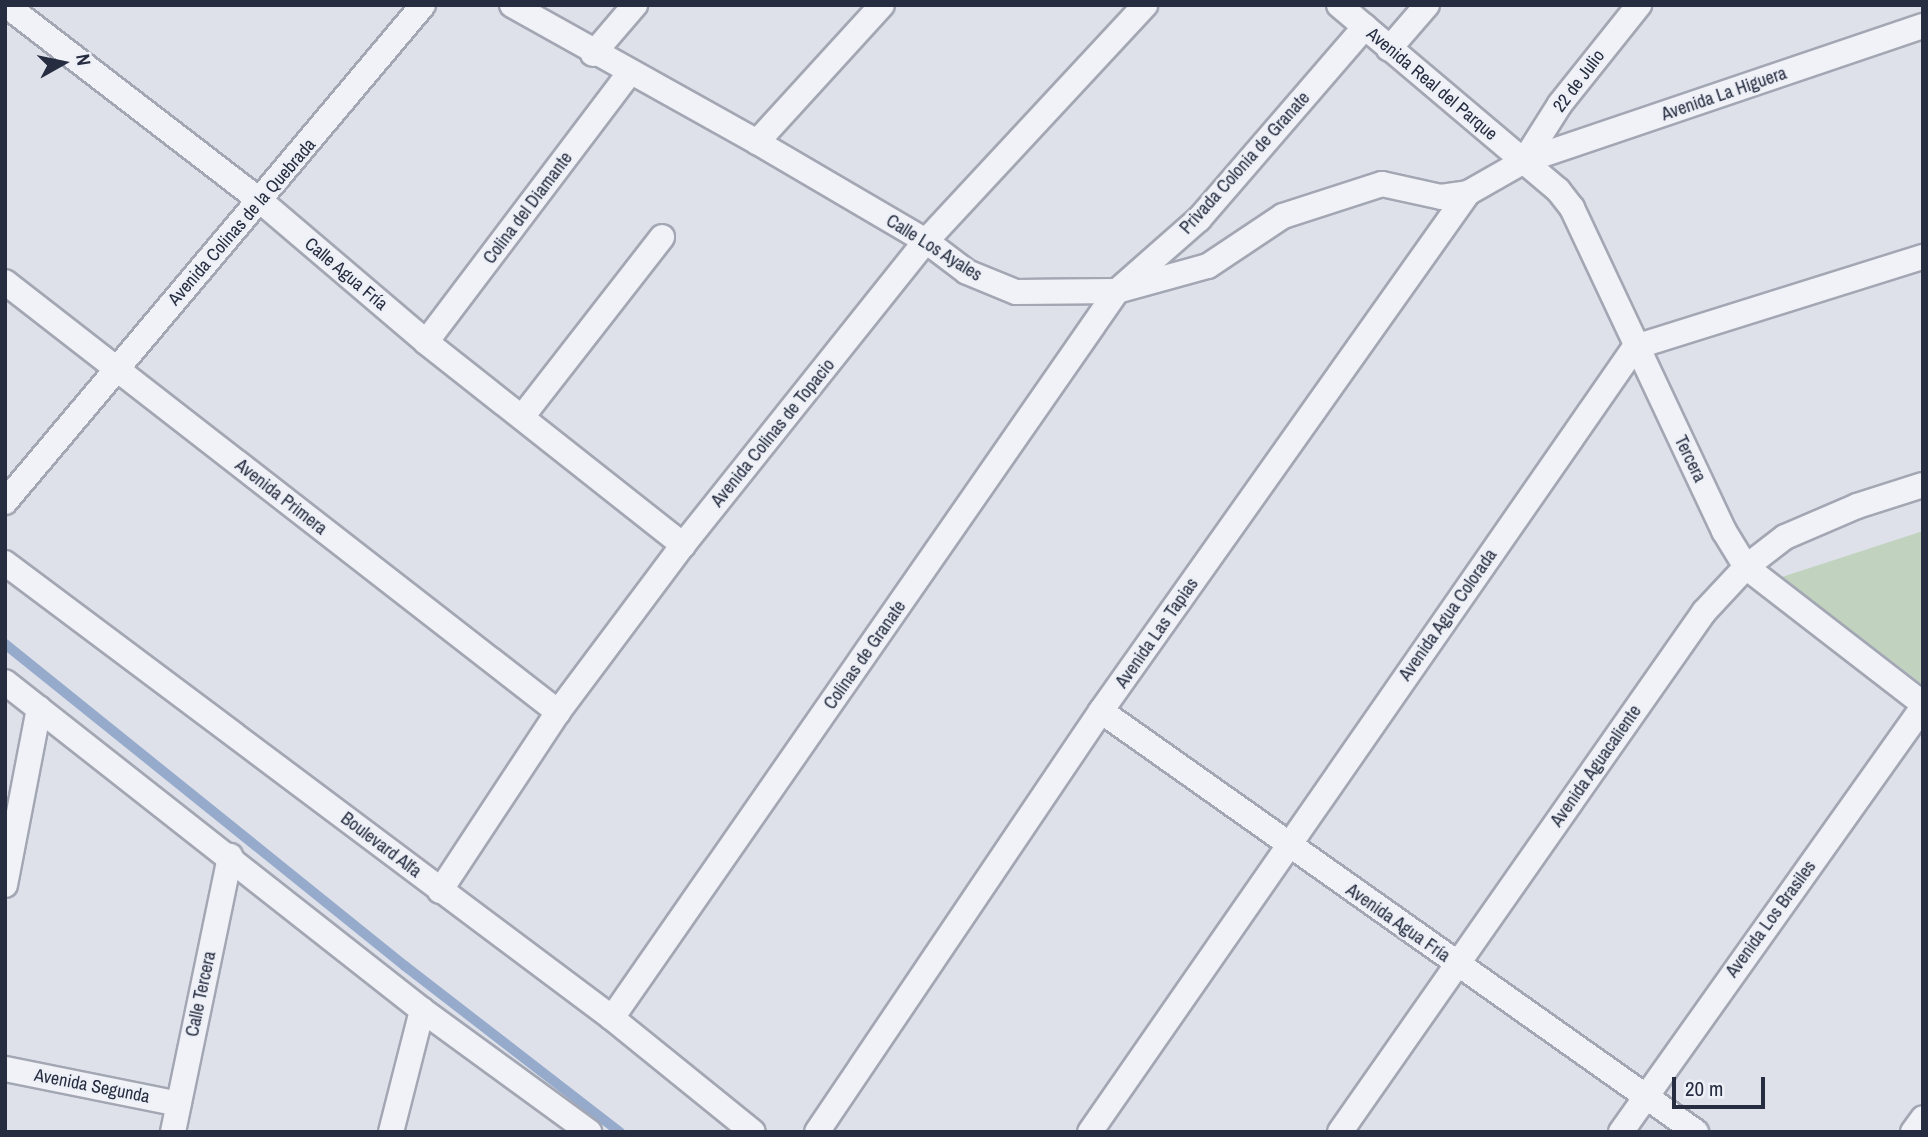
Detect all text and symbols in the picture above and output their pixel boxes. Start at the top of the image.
street label: Avenida Real del Parque [1362,23,1502,145]
north arrow [28,28,98,98]
street label: 22 de Julio [1549,46,1609,116]
text: N [70,52,97,67]
street label: Avenida La Higuera [1659,62,1789,126]
street label: Privada Colonia de Granate [1175,87,1315,239]
street label: Avenida Colinas de la Quebrada [164,134,320,310]
street label: Colina del Diamante [479,148,577,268]
street label: Calle Los Ayales [882,210,986,286]
street label: Calle Agua Fría [300,233,392,315]
street label: Avenida Colinas de Topacio [707,355,839,511]
street label: Tercera [1670,432,1710,486]
street label: Avenida Primera [231,454,331,540]
street label: Avenida Agua Colorada [1394,545,1502,685]
street label: Avenida Las Tapias [1111,574,1203,692]
street label: Colinas de Granate [819,596,911,714]
street label: Avenida Aguacaliente [1546,701,1646,831]
street label: Boulevard Alfa [336,807,426,883]
street label: Avenida Los Brasiles [1721,856,1821,982]
street label: Avenida Agua Fría [1341,879,1455,967]
street label: Calle Tercera [181,949,221,1039]
street label: Avenida Segunda [32,1064,152,1108]
scale bar [1676,1064,1769,1108]
text: 20 m [1685,1074,1723,1103]

